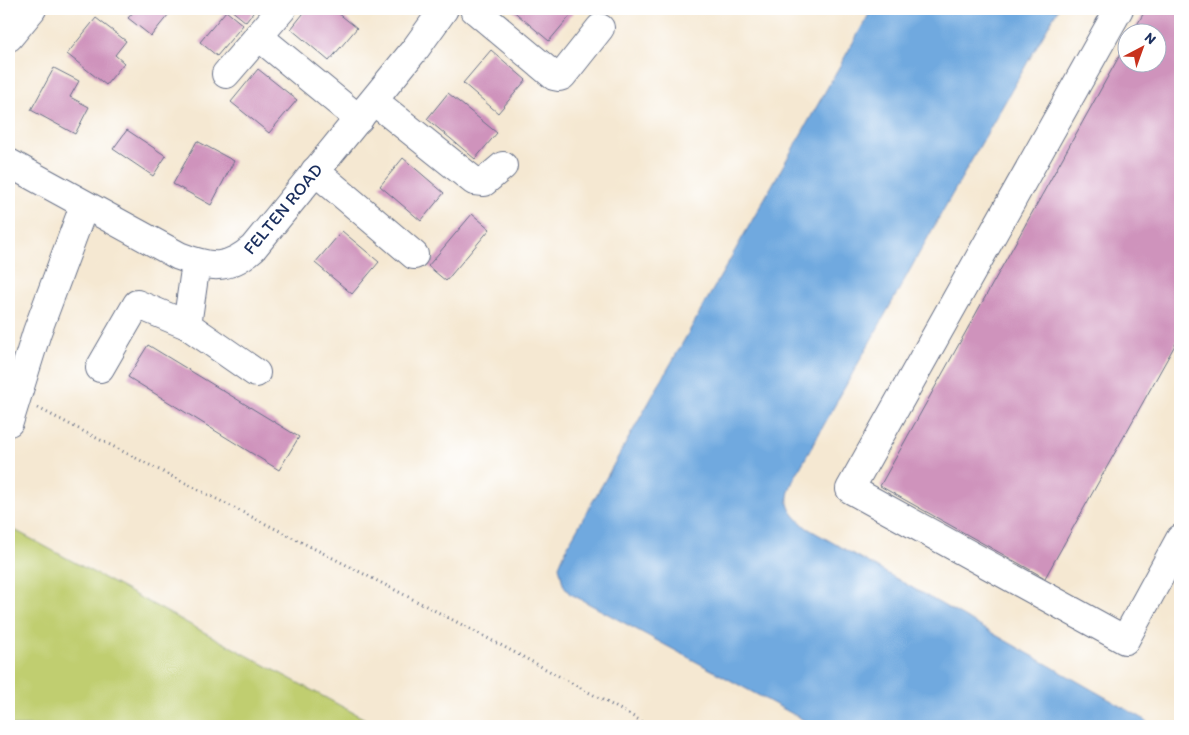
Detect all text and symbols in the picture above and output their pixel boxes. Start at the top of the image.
north arrow [1116,22,1166,72]
text: N [1141,29,1159,48]
street label: FELTEN ROAD [239,159,328,259]

